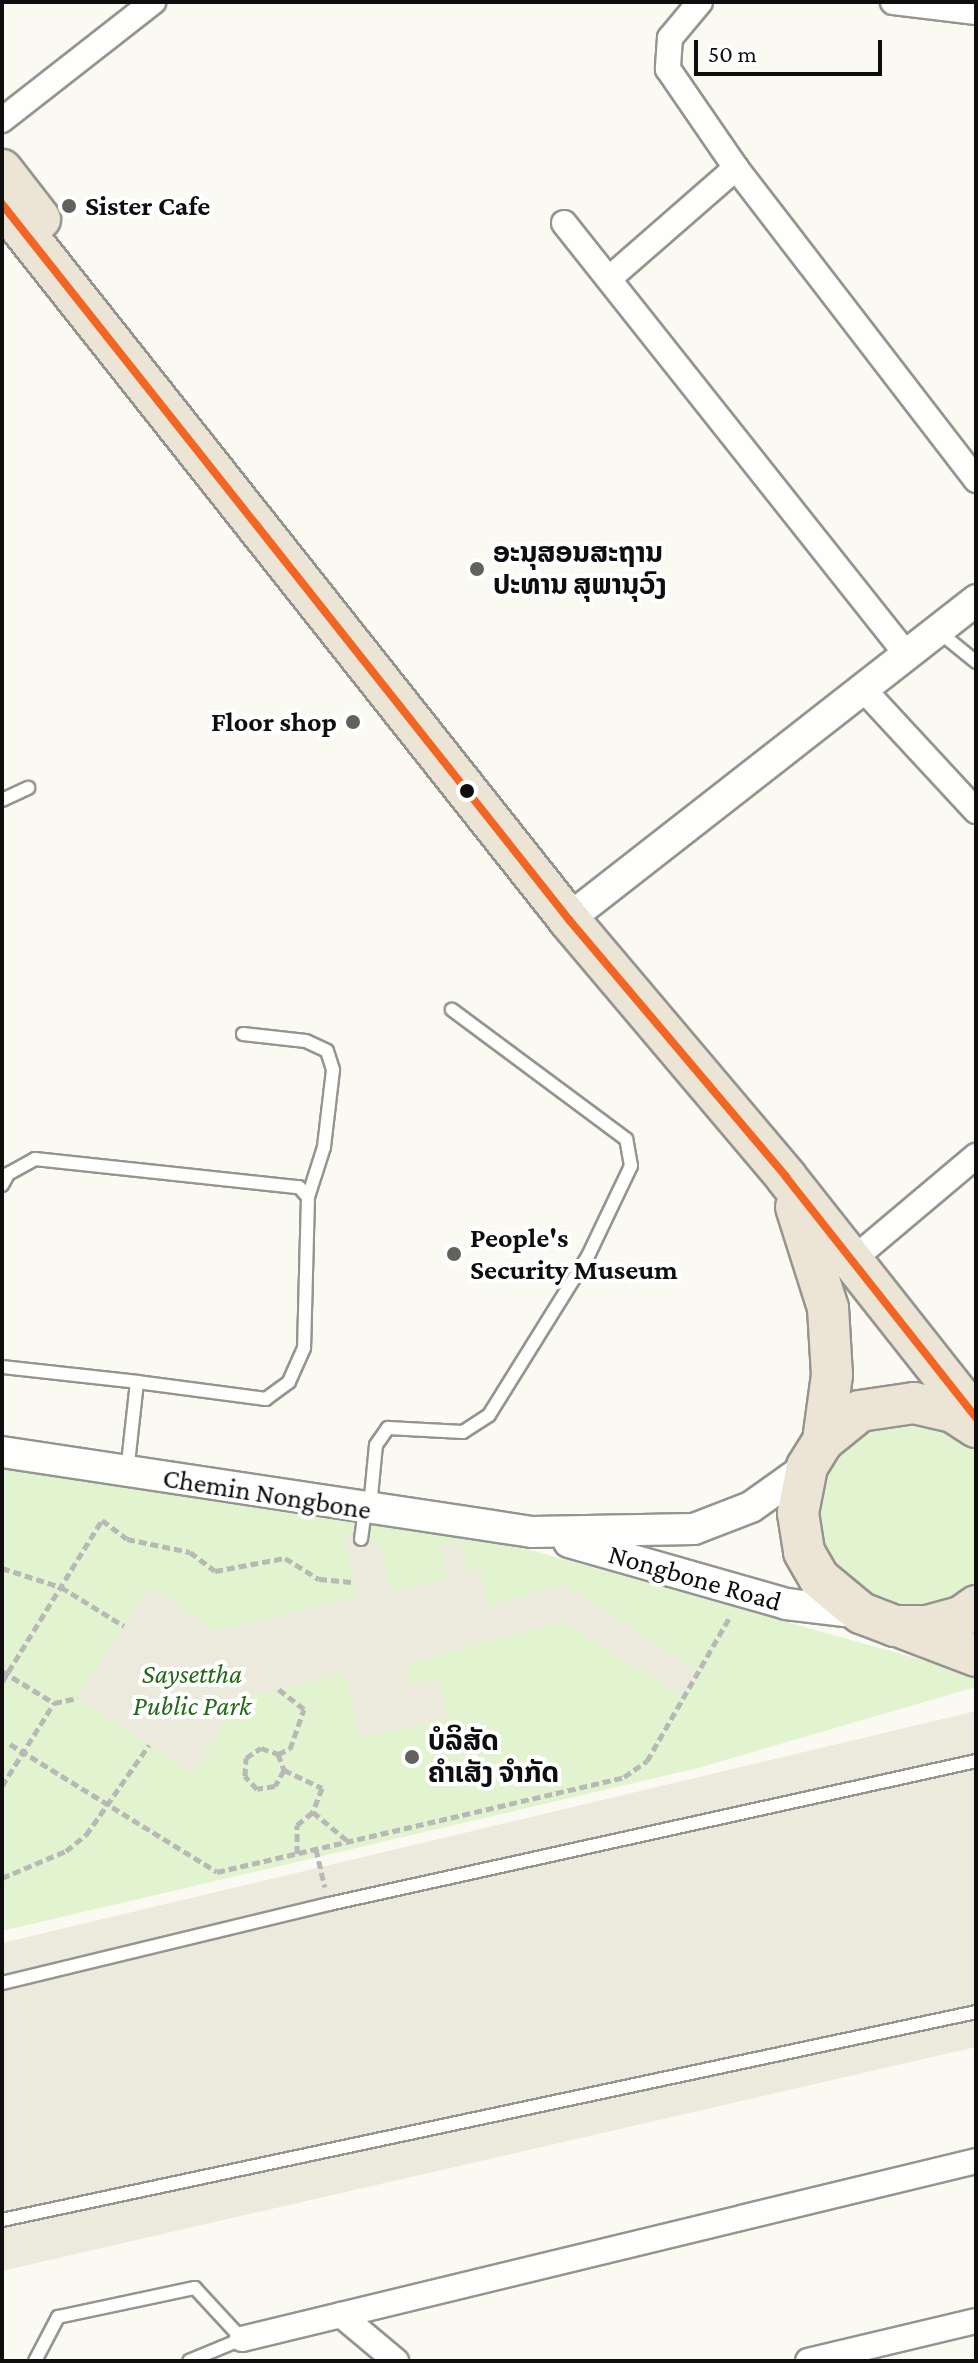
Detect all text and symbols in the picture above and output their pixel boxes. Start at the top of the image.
scale bar [698,24,886,74]
text: 50 m [708,40,757,67]
place label: Sister Cafe [85,189,210,223]
marker: Sister Cafe [60,197,78,215]
place label: ອະນຸສອນສະຖານ ປະທານ ສຸພານຸວົງ [493,536,667,602]
marker: ອະນຸສອນສະຖານ ປະທານ ສຸພານຸວົງ [468,560,486,578]
place label: Floor shop [211,705,337,739]
marker: Floor shop [344,713,362,731]
unlabelled marker [459,783,475,799]
place label: People's Security Museum [470,1221,678,1287]
marker: People's Security Museum [445,1245,463,1263]
street label: Chemin Nongbone [161,1461,373,1527]
street label: Nongbone Road [605,1537,785,1619]
park label: Saysettha Public Park [133,1657,251,1723]
place label: ບໍລິສັດ ຄຳເສັງ ຈຳກັດ [428,1724,559,1790]
marker: ບໍລິສັດ ຄຳເສັງ ຈຳກັດ [403,1748,421,1766]

